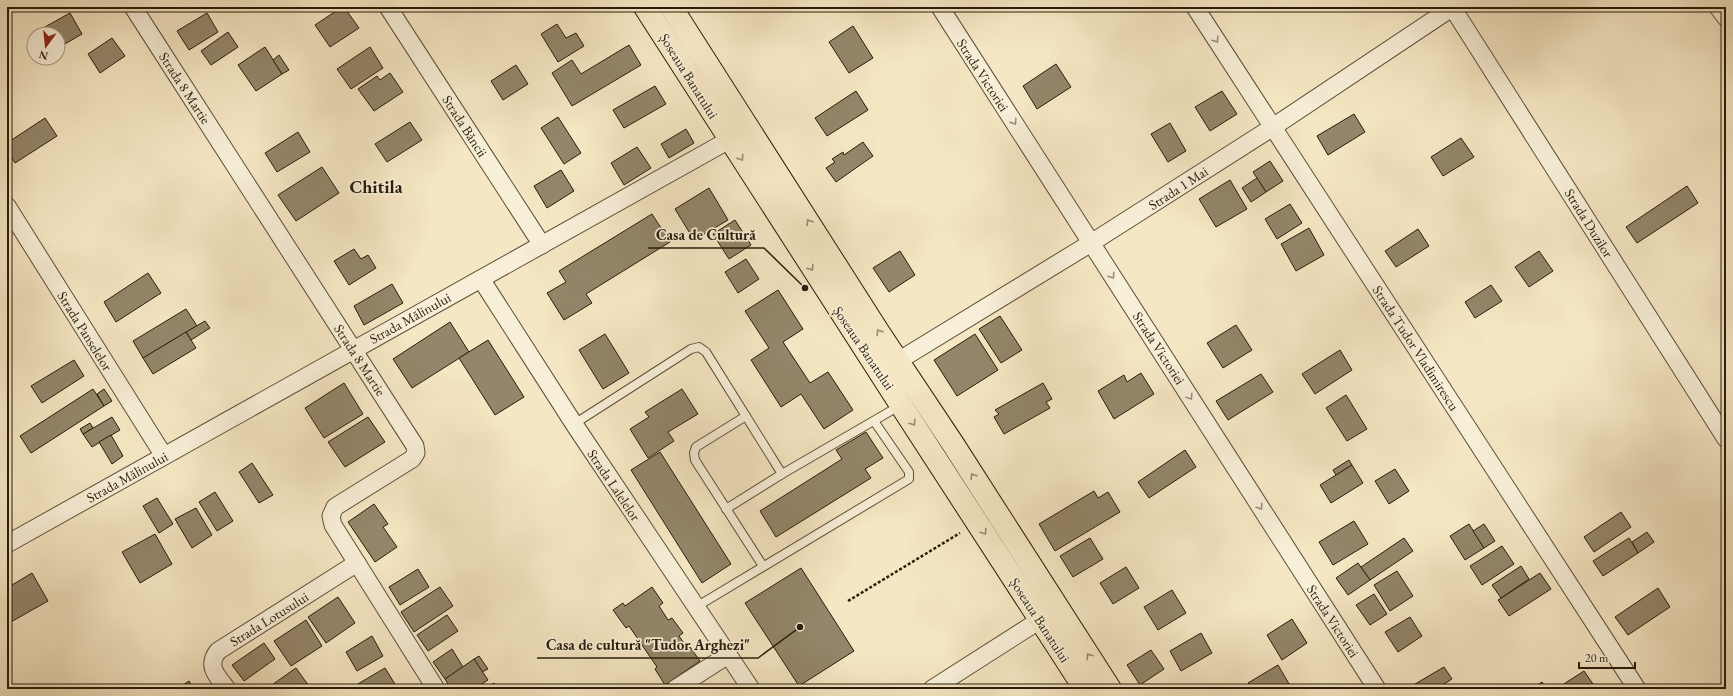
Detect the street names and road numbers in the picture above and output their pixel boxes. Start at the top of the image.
street label: Șoseaua Banatului [656,30,723,123]
street label: Strada Victoriei [953,35,1014,115]
street label: Strada 8 Martie [155,49,215,128]
street label: Strada Băncii [438,92,492,161]
street label: Strada 1 Mai [1145,162,1212,214]
street label: Strada Duzilor [1561,185,1618,261]
street label: Strada Tudor Vladimirescu [1369,282,1464,415]
street label: Strada Panselelor [53,288,117,374]
street label: Strada Mălinului [366,288,454,348]
street label: Șoseaua Banatului [829,303,899,394]
street label: Strada Victoriei [1129,308,1190,388]
street label: Strada 8 Martie [330,321,390,400]
street label: Strada Lalelelor [583,446,645,525]
street label: Strada Mălinului [83,447,171,507]
street label: Șoseaua Banatului [1006,574,1074,666]
street label: Strada Victoriei [1303,581,1364,661]
street label: Strada Lotusului [226,587,312,650]

